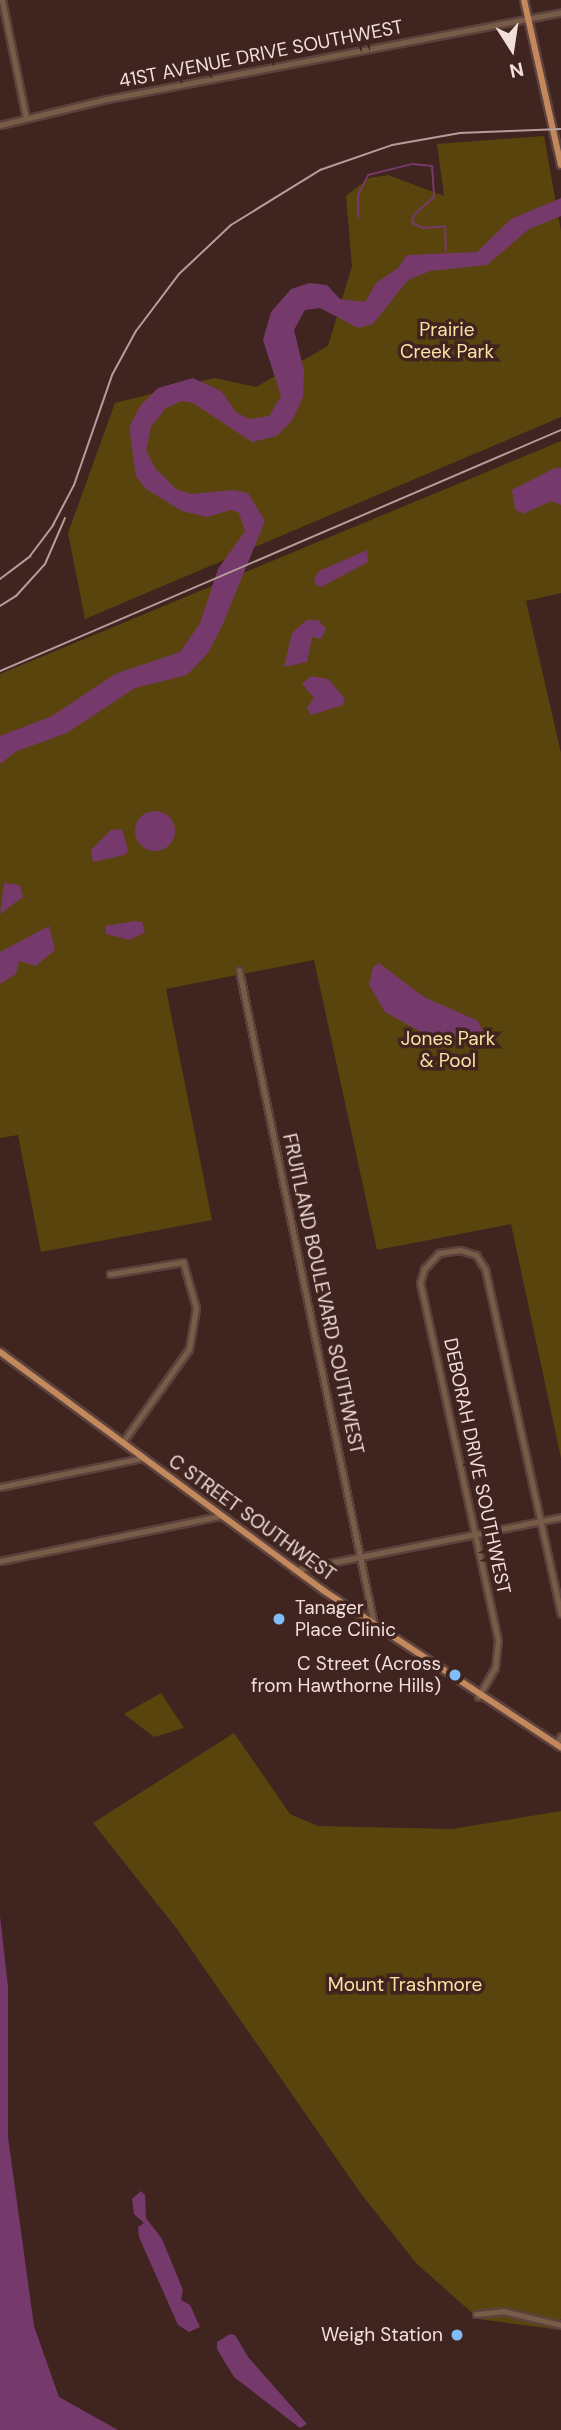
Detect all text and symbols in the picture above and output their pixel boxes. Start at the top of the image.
north arrow [477,14,547,84]
street label: 41ST AVENUE DRIVE SOUTHWEST [117,15,405,93]
text: N [507,56,526,84]
park label: Prairie Creek Park [400,319,494,363]
park label: Jones Park & Pool [401,1028,495,1072]
street label: FRUITLAND BOULEVARD SOUTHWEST [278,1132,368,1456]
street label: DEBORAH DRIVE SOUTHWEST [439,1336,515,1596]
street label: C STREET SOUTHWEST [164,1450,340,1586]
place label: Tanager Place Clinic [295,1597,396,1641]
marker: Tanager Place Clinic [269,1609,289,1629]
place label: C Street (Across from Hawthorne Hills) [251,1653,441,1697]
marker: C Street (Across from Hawthorne Hills) [447,1667,463,1683]
park label: Mount Trashmore [328,1974,482,1996]
place label: Weigh Station [321,2324,443,2346]
marker: Weigh Station [449,2327,465,2343]

